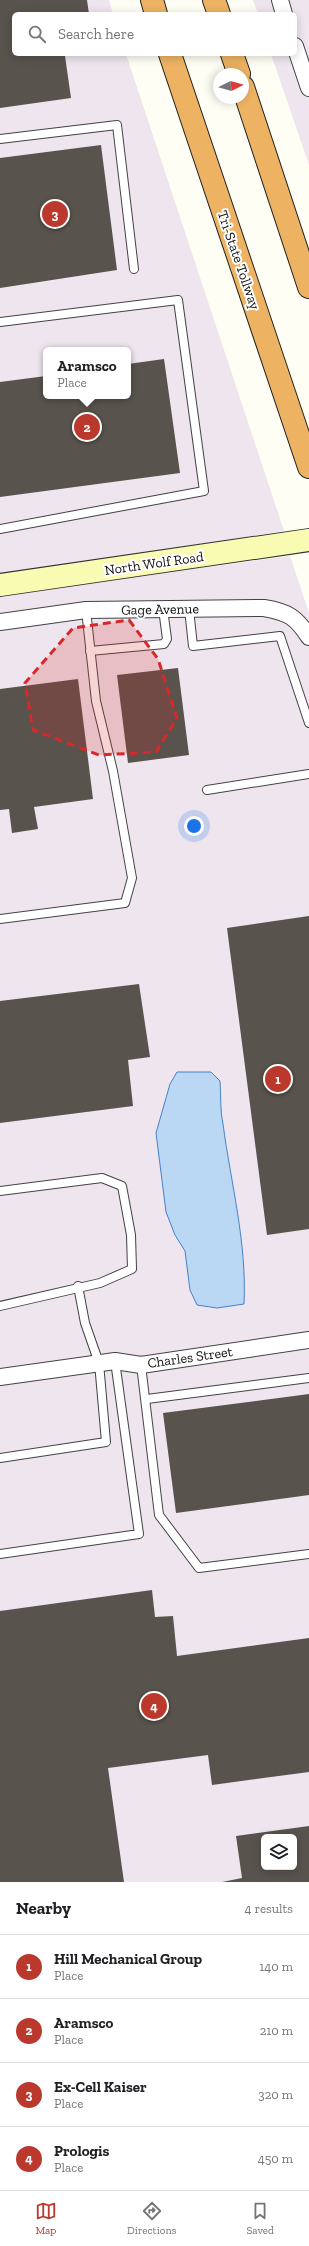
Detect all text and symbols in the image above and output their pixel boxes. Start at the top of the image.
search box [12,12,297,56]
icon: search [26,23,48,45]
text: Search here [58,25,134,43]
north arrow [213,68,249,104]
pin: 3 [42,199,68,229]
street label: Tri-State Tollway [214,208,264,313]
popup [43,347,131,399]
text: Aramsco [57,357,117,375]
text: Place [57,375,87,390]
pin: 2 [74,412,100,442]
street label: North Wolf Road [103,548,205,579]
street label: Gage Avenue [121,600,199,619]
your location [184,816,204,836]
pin: 1 [265,1064,291,1094]
street label: Charles Street [146,1343,235,1372]
pin: 4 [141,1691,167,1721]
map controls [261,1834,297,1870]
button: layers [261,1834,297,1870]
text: Nearby [16,1898,71,1918]
text: 4 results [245,1901,293,1916]
text: Hill Mechanical Group [54,1950,202,1968]
text: 1 [26,1959,32,1974]
text: 140 m [259,1959,293,1974]
text: Place [54,1968,83,1983]
text: Aramsco [54,2014,113,2032]
text: 2 [26,2023,32,2038]
text: 210 m [260,2023,293,2038]
text: Place [54,2032,83,2047]
text: Ex-Cell Kaiser [54,2078,147,2096]
text: 3 [26,2087,32,2102]
text: 320 m [258,2087,293,2102]
text: Place [54,2096,83,2111]
text: Prologis [54,2142,109,2160]
text: 4 [25,2151,33,2166]
text: 450 m [258,2151,293,2166]
text: Place [54,2160,83,2175]
tab: Map [35,2200,57,2237]
tab: Directions [127,2200,177,2237]
tab: Saved [246,2200,274,2237]

